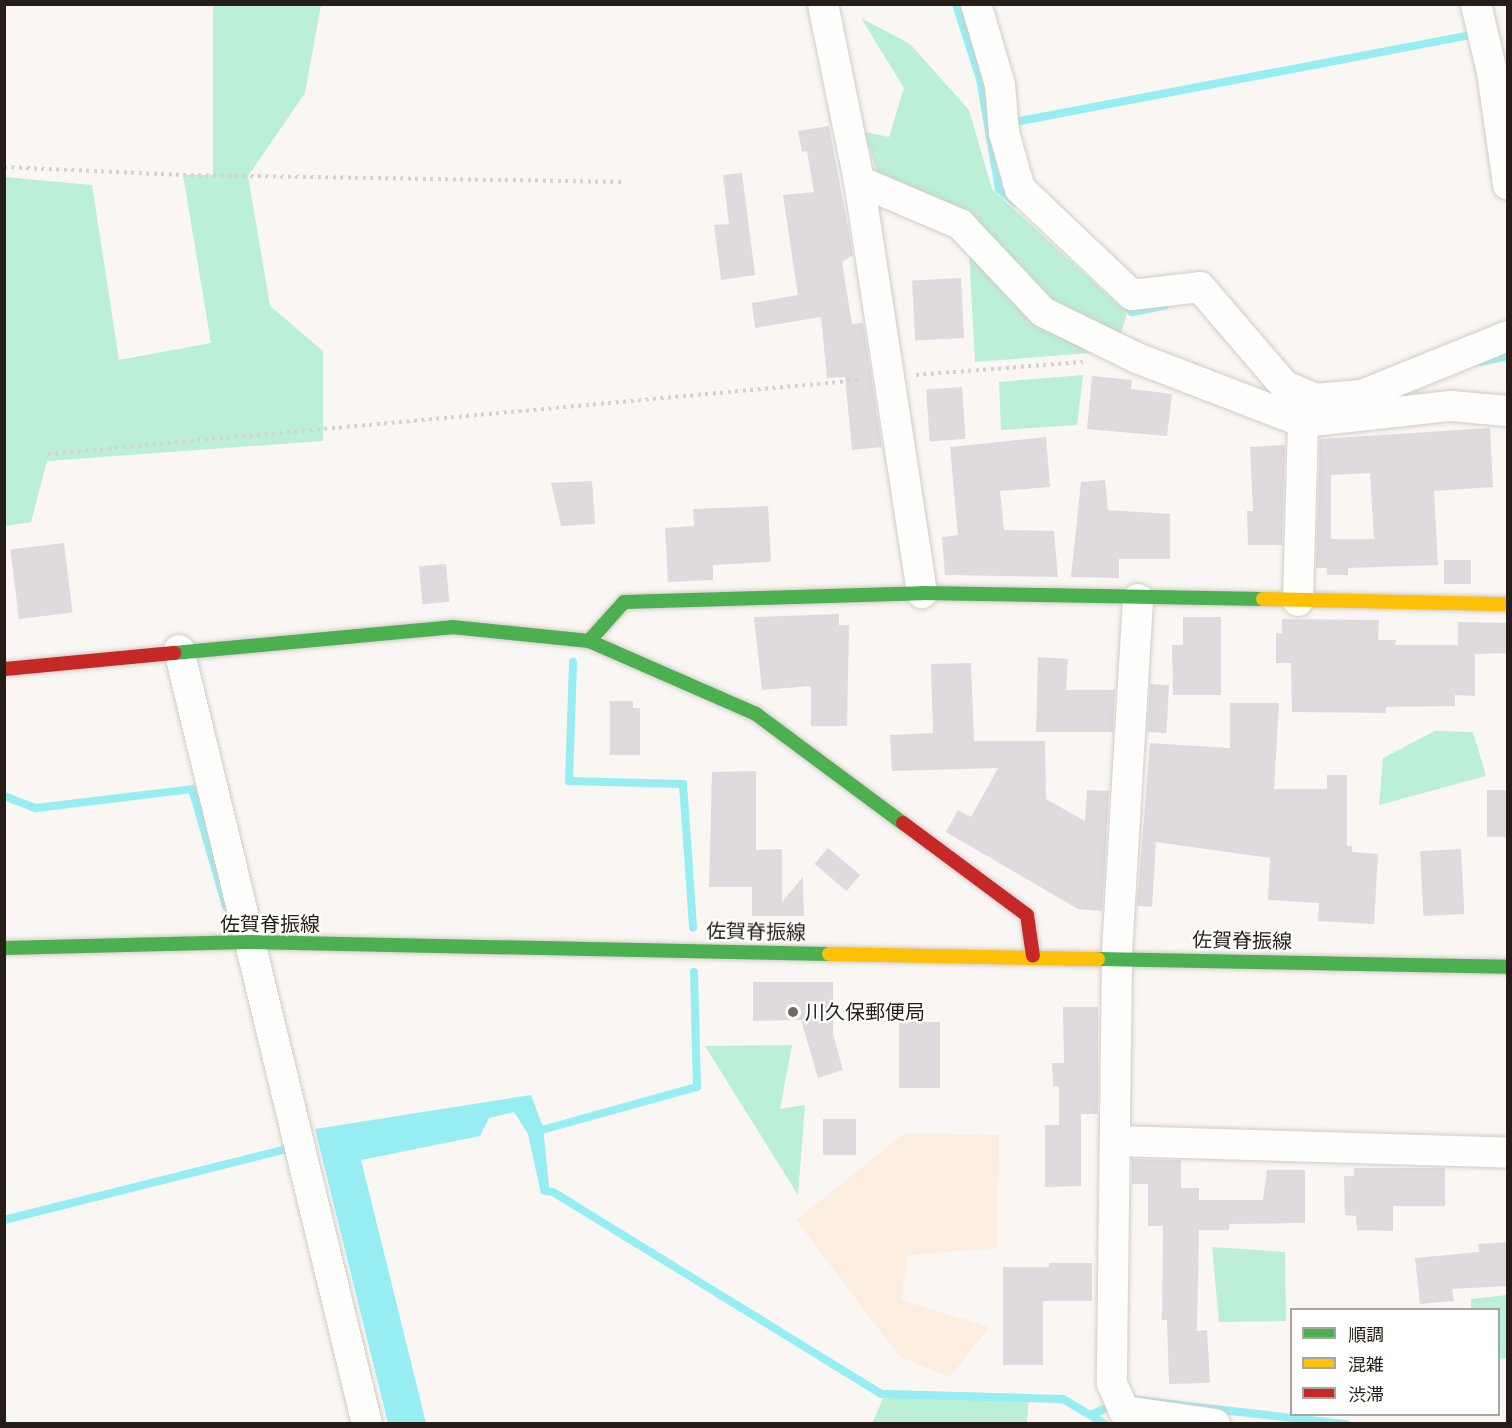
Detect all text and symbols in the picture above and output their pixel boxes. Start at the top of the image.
street label: 佐賀脊振線 [220,912,320,936]
street label: 佐賀脊振線 [706,919,806,945]
street label: 佐賀脊振線 [1192,928,1292,954]
place label: 川久保郵便局 [805,1000,925,1024]
marker: 川久保郵便局 [786,1005,800,1019]
legend [1290,1308,1500,1416]
text: 順調 [1348,1325,1384,1345]
text: 混雑 [1348,1355,1384,1375]
text: 渋滞 [1348,1385,1384,1405]

